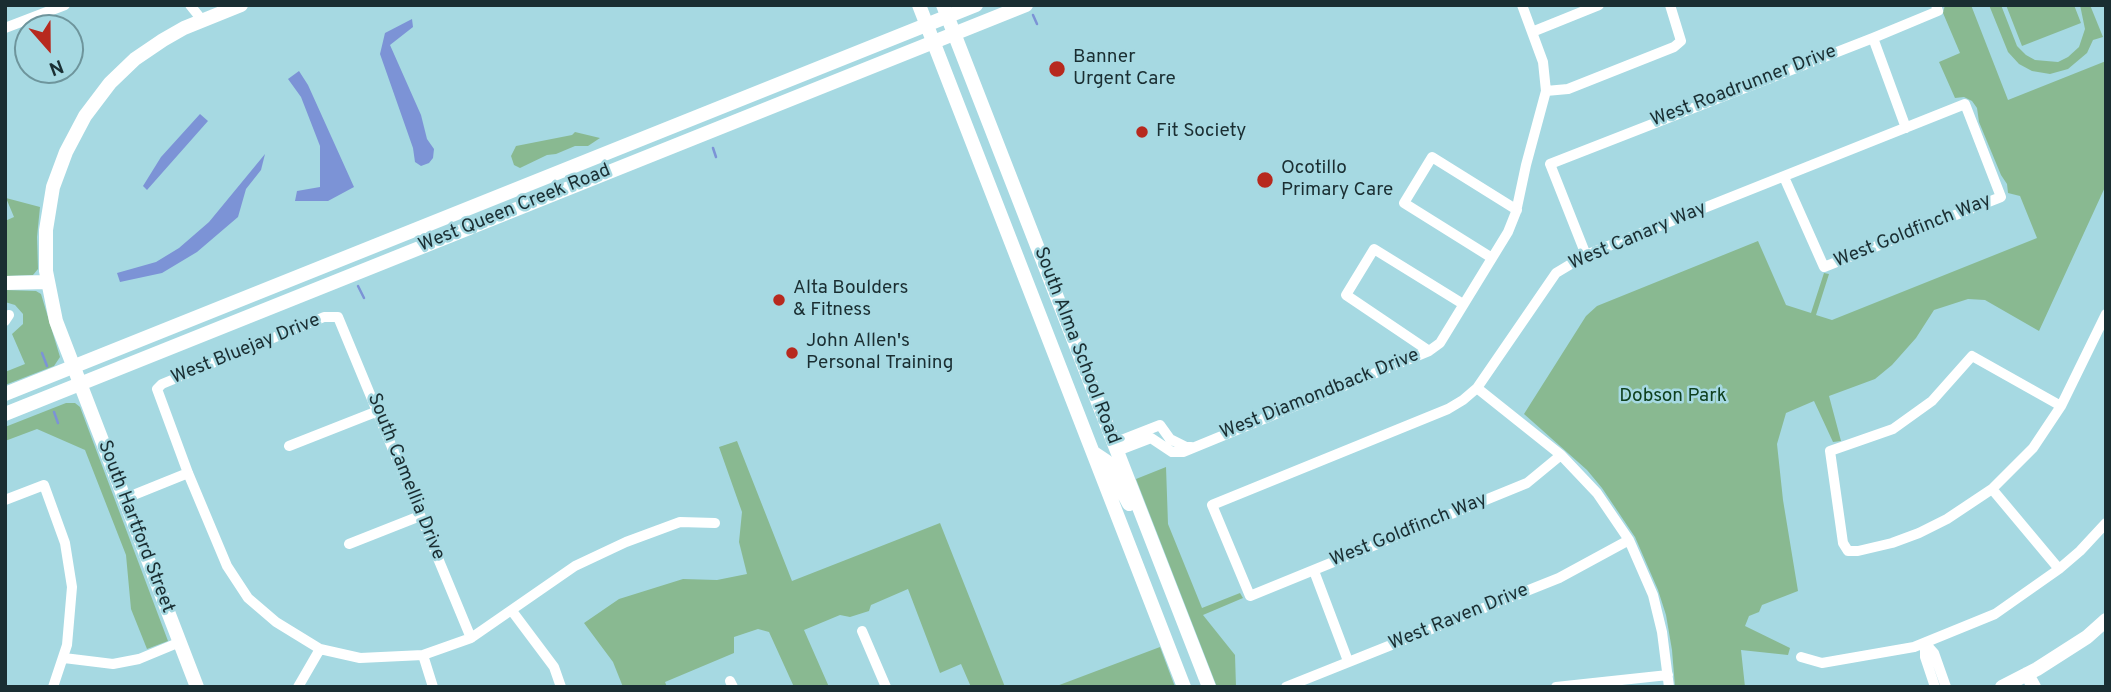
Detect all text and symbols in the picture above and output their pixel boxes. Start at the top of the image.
north arrow [14,14,84,84]
street label: West Roadrunner Drive [1648,41,1840,133]
place label: Banner Urgent Care [1073,47,1176,91]
text: N [45,53,66,80]
marker: Banner Urgent Care [1047,59,1067,79]
place label: Fit Society [1156,121,1246,143]
marker: Fit Society [1134,124,1150,140]
place label: Ocotillo Primary Care [1281,158,1393,202]
street label: West Queen Creek Road [416,160,614,258]
marker: Ocotillo Primary Care [1255,170,1275,190]
street label: West Goldfinch Way [1831,190,1995,274]
street label: West Canary Way [1566,198,1710,276]
street label: South Alma School Road [1028,244,1124,448]
place label: Alta Boulders & Fitness [793,278,908,322]
marker: Alta Boulders & Fitness [771,292,787,308]
street label: West Bluejay Drive [168,310,324,390]
place label: John Allen's Personal Training [806,331,954,375]
marker: John Allen's Personal Training [784,345,800,361]
street label: West Diamondback Drive [1217,345,1423,445]
park label: Dobson Park [1619,386,1727,408]
street label: South Camellia Drive [361,390,449,564]
street label: South Hartford Street [92,438,178,616]
street label: West Goldfinch Way [1327,489,1491,573]
street label: West Raven Drive [1386,580,1532,656]

